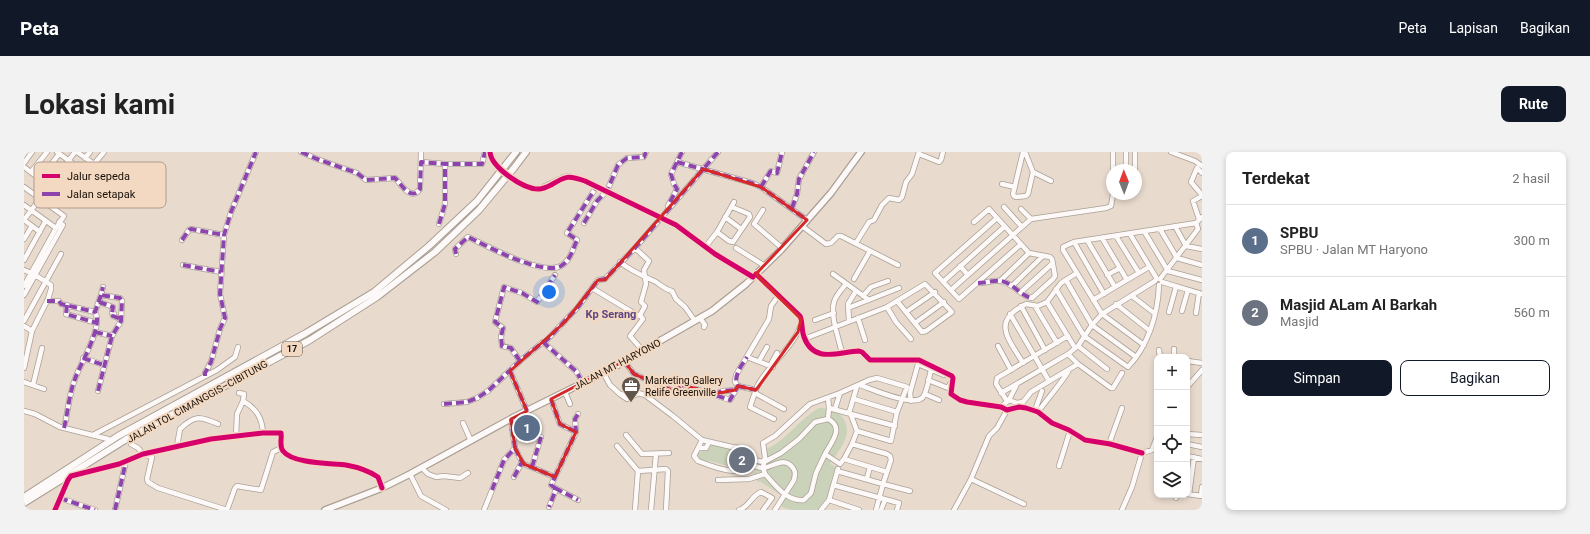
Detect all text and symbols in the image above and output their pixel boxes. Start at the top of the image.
text: Peta [20,17,59,40]
text: Peta [1399,20,1427,36]
text: Lapisan [1449,20,1498,36]
text: Bagikan [1520,20,1570,36]
button: Rute [1501,86,1566,122]
text: Lokasi kami [24,88,175,121]
legend [34,162,166,208]
north arrow [1106,164,1142,200]
text: Terdekat [1242,168,1310,188]
text: Jalur sepeda [67,170,130,183]
text: 2 hasil [1512,171,1550,186]
text: Jalan setapak [67,188,136,201]
text: SPBU [1280,224,1318,242]
text: 1 [1251,233,1259,248]
text: 300 m [1513,233,1550,248]
text: SPBU · Jalan MT Haryono [1280,242,1428,257]
your location [539,282,559,302]
text: Masjid ALam Al Barkah [1280,296,1437,314]
text: 2 [1251,305,1259,320]
text: 560 m [1513,305,1550,320]
district label: Kp Serang [586,308,636,321]
text: Masjid [1280,314,1319,329]
street label: JALAN MT HARYONO [572,337,663,392]
road number: 17 [282,342,302,356]
map controls [1154,354,1190,498]
button: + [1154,354,1190,390]
street label: JALAN TOL CIMANGGIS–CIBITUNG [125,358,270,445]
button: Simpan [1242,360,1392,396]
button: Bagikan [1400,360,1550,396]
office icon: Marketing Gallery Relife Greenville [620,375,642,403]
place label: Marketing Gallery Relife Greenville [645,375,723,398]
button: − [1154,390,1190,426]
pin: 1 [514,413,540,443]
button: locate [1154,426,1190,462]
pin: 2 [729,445,755,475]
button: layers [1154,462,1190,498]

